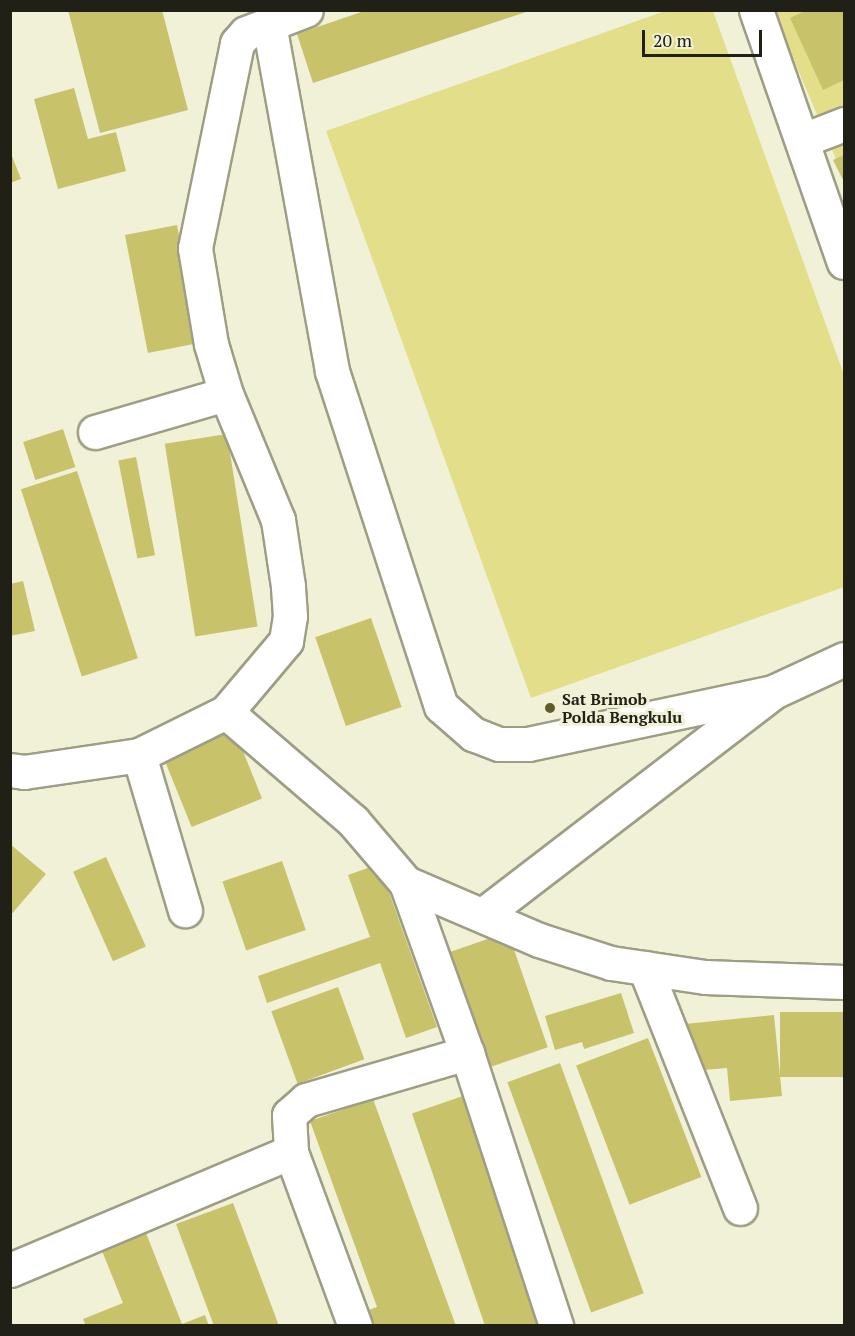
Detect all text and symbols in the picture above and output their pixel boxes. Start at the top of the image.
scale bar [645,18,765,56]
text: 20 m [653,28,692,52]
place label: Sat Brimob Polda Bengkulu [562,689,682,727]
marker: Sat Brimob Polda Bengkulu [543,701,557,715]

